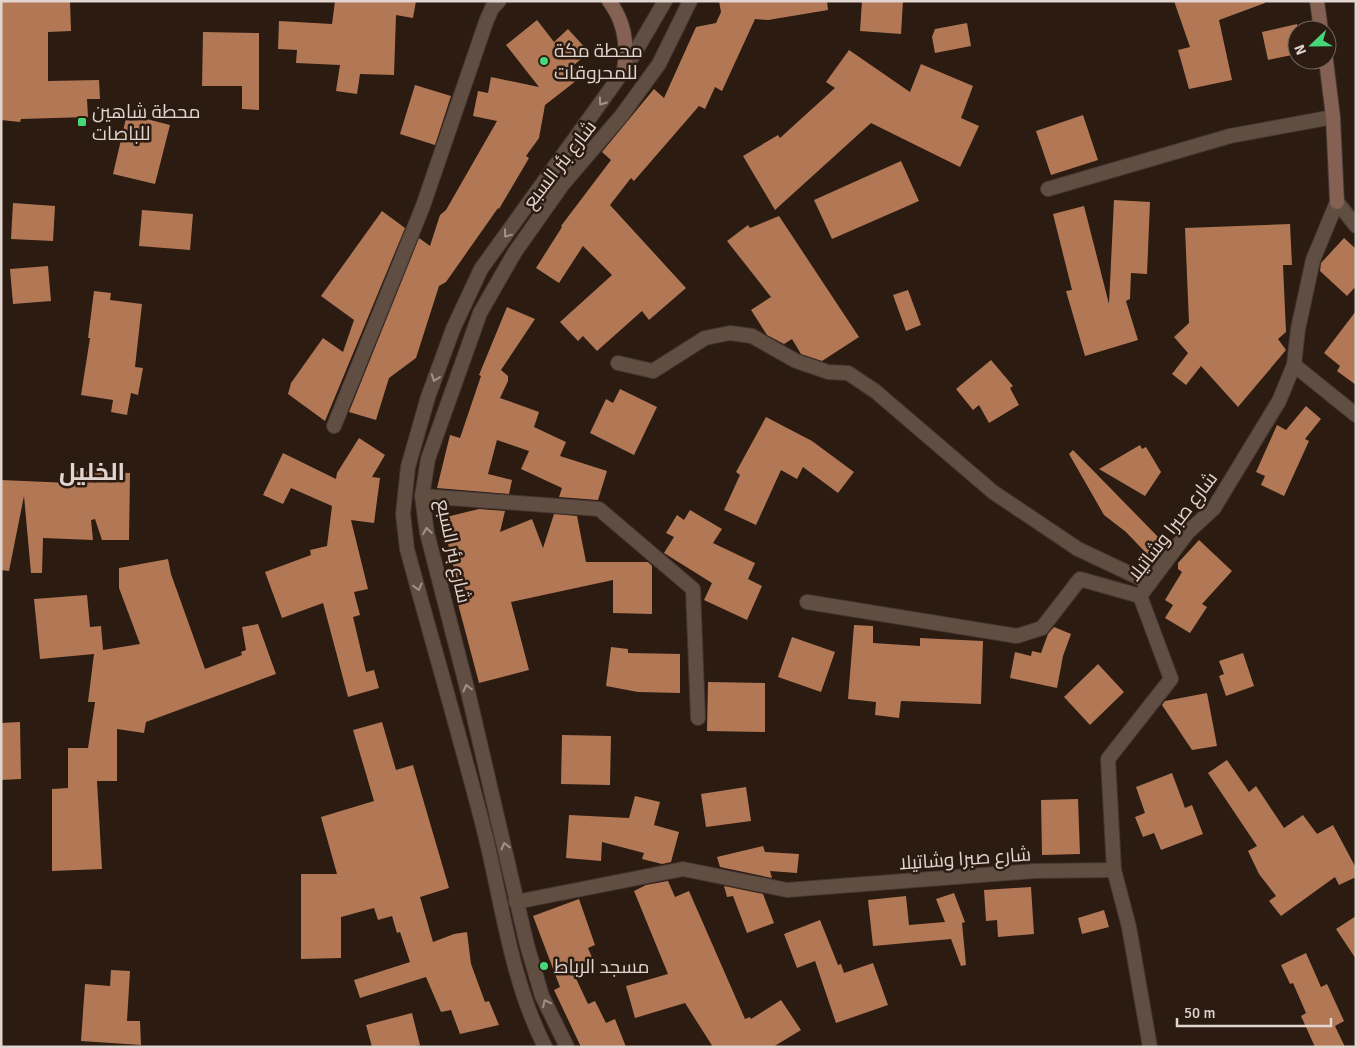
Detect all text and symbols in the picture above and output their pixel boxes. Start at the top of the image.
north arrow [1287,20,1337,70]
place label: محطة مكة للمحروقات [554,39,643,85]
text: N [1291,42,1310,57]
marker: محطة مكة للمحروقات [538,55,550,67]
one-way arrow [599,96,608,105]
place label: محطة شاهين للباصات [92,100,200,146]
marker: محطة شاهين للباصات [76,116,88,128]
street label: شارع بئر السبع [518,116,603,214]
one-way arrow [504,228,513,238]
one-way arrow [431,373,441,382]
district label: الخليل [59,457,125,487]
street label: شارع صبرا وشاتيلا [1123,467,1224,587]
street label: شارع بئر السبع [429,497,476,606]
one-way arrow [422,526,432,535]
one-way arrow [412,583,423,592]
one-way arrow [462,684,473,692]
one-way arrow [501,842,511,850]
street label: شارع صبرا وشاتيلا [898,842,1032,877]
place label: مسجد الرباط [554,955,650,979]
marker: مسجد الرباط [538,960,550,972]
scale bar [1177,996,1331,1028]
one-way arrow [542,999,552,1008]
text: 50 m [1184,1004,1215,1022]

